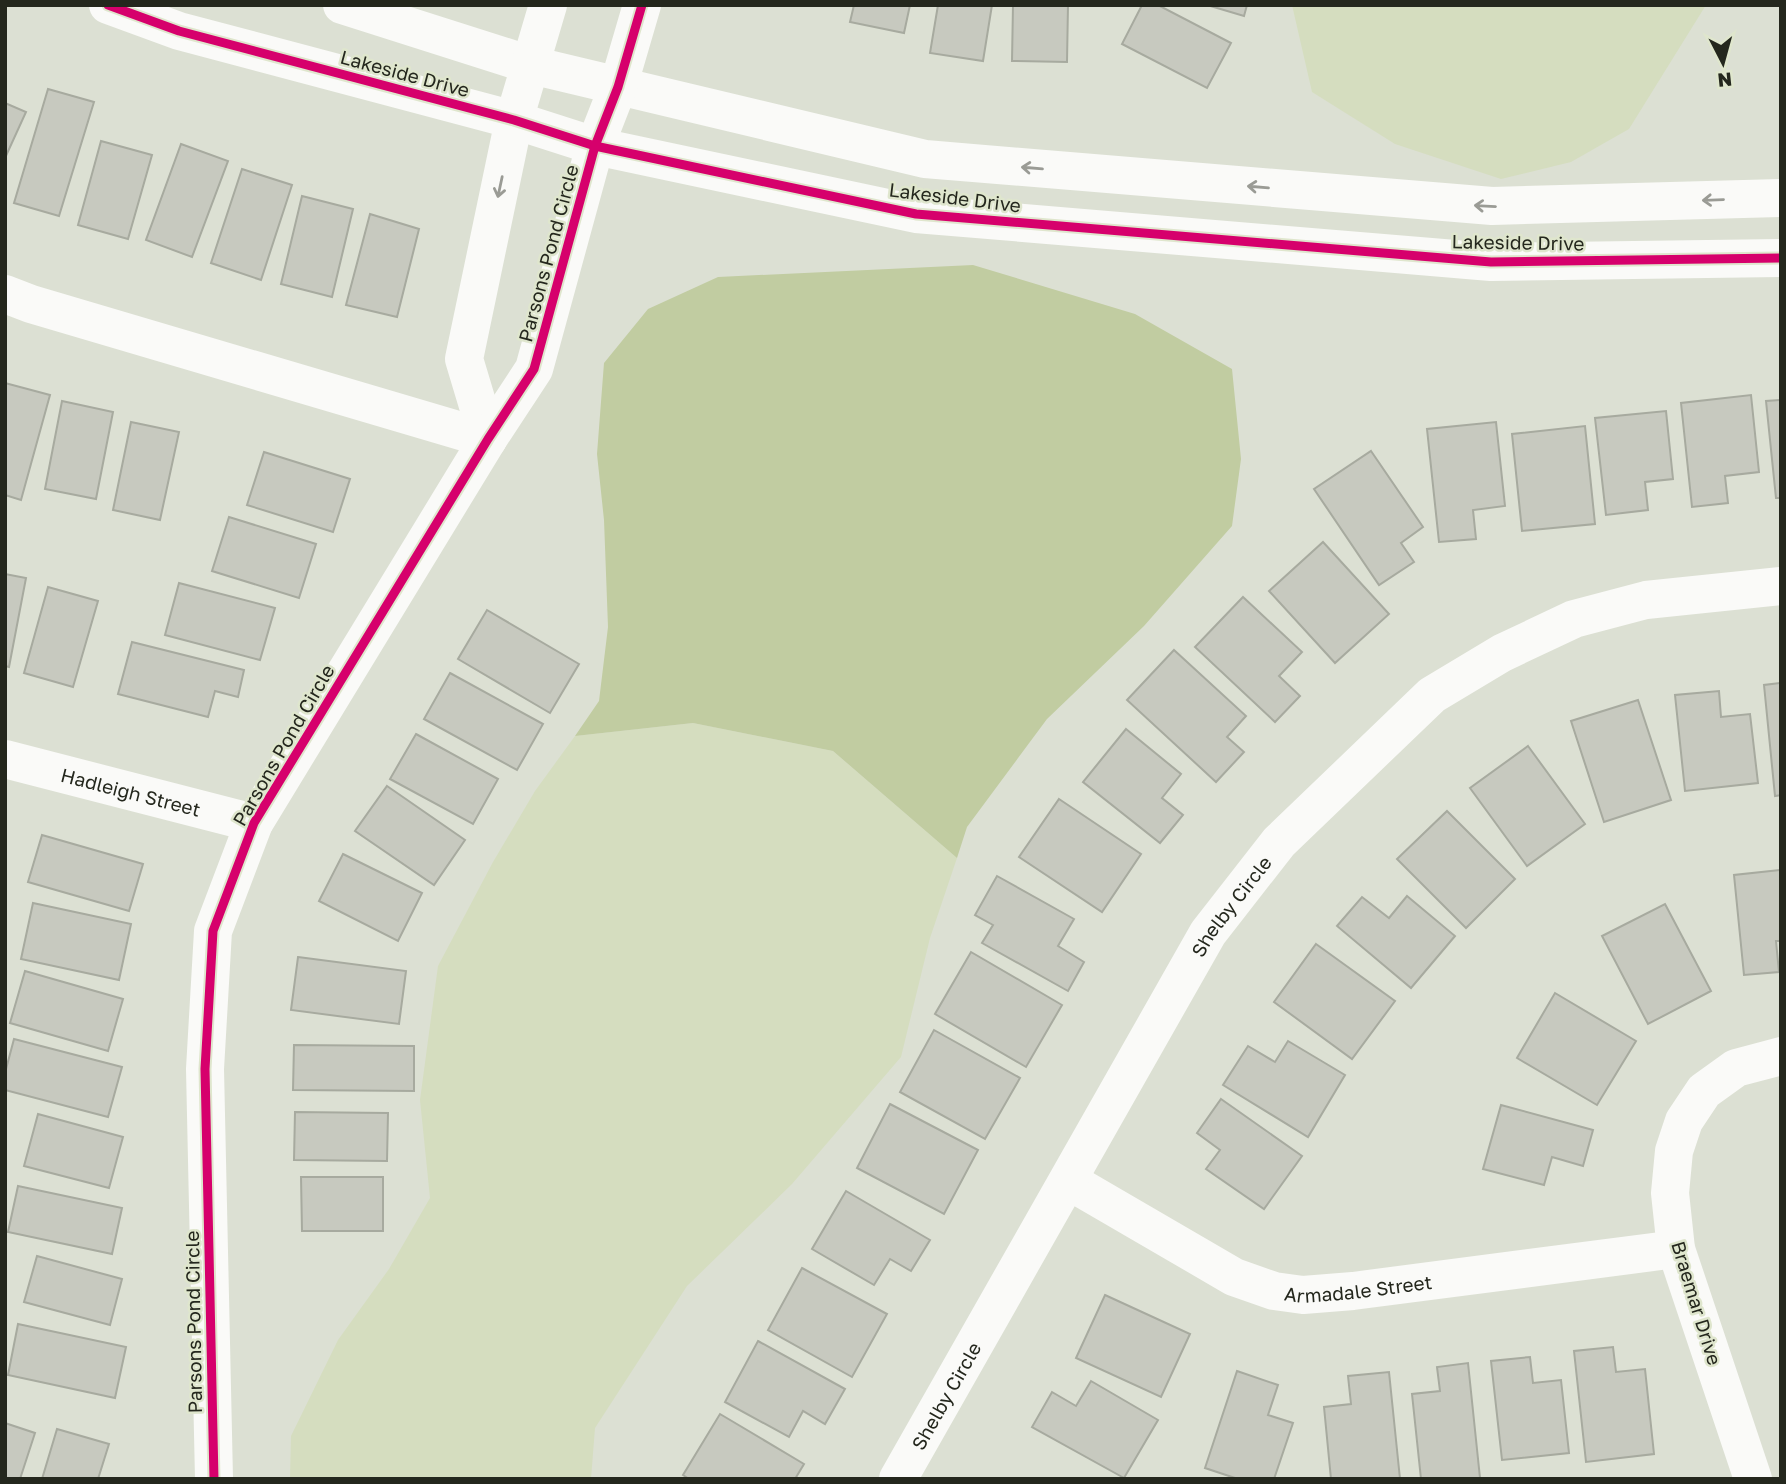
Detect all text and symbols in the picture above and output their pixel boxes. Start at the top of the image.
north arrow [1688,28,1758,98]
street label: Lakeside Drive [338,45,472,101]
text: N [1716,68,1733,93]
one-way arrow [1021,161,1044,174]
street label: Parsons Pond Circle [513,162,583,344]
one-way arrow [492,175,506,198]
street label: Lakeside Drive [888,177,1022,217]
one-way arrow [1248,180,1270,193]
one-way arrow [1701,194,1724,207]
one-way arrow [1474,199,1497,212]
street label: Lakeside Drive [1451,229,1585,255]
street label: Parsons Pond Circle [227,660,339,830]
street label: Hadleigh Street [59,762,203,820]
street label: Shelby Circle [1186,851,1276,960]
street label: Parsons Pond Circle [180,1230,206,1414]
street label: Braemar Drive [1667,1238,1727,1368]
street label: Armadale Street [1283,1269,1433,1307]
street label: Shelby Circle [906,1338,985,1453]

